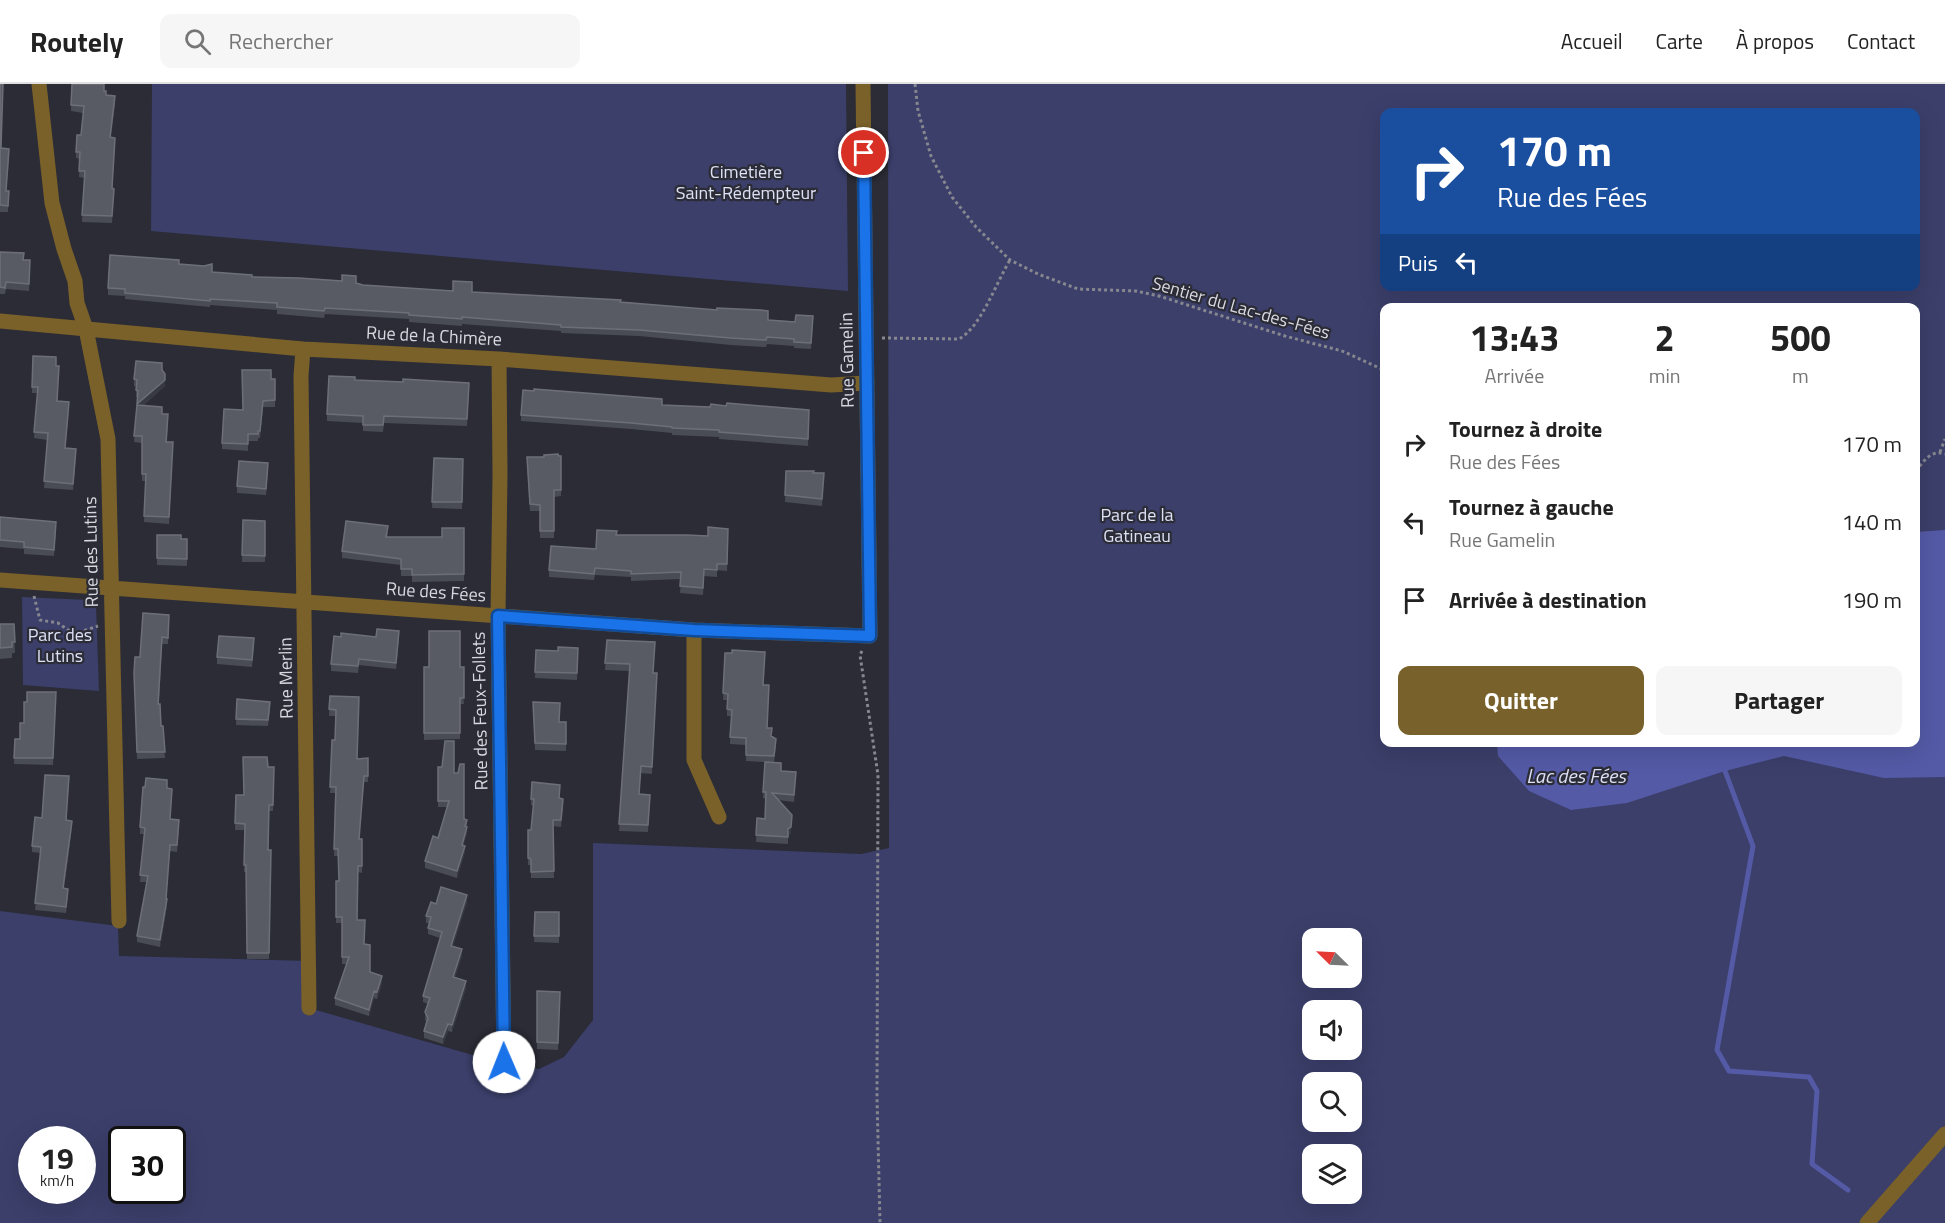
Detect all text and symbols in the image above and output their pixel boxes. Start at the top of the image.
search box [160,14,580,68]
text: Routely [30,20,124,63]
text: Rechercher [229,24,333,58]
icon: search [181,25,214,58]
text: Accueil [1561,25,1623,57]
text: Carte [1656,25,1703,57]
text: À propos [1736,25,1814,57]
text: Contact [1847,25,1915,57]
text: 170 m [1497,118,1612,182]
pin [838,127,889,178]
icon: right [1398,132,1476,210]
icon: arrive [847,136,880,169]
park label: Cimetière Saint-Rédempteur [676,158,816,206]
text: Rue des Fées [1497,176,1647,217]
text: Puis [1398,246,1438,280]
icon: left [1450,246,1483,279]
street label: Sentier du Lac-des-Fées [1149,269,1333,346]
text: 13:43 [1469,310,1559,365]
text: 2 [1655,310,1675,365]
text: 500 [1770,310,1831,365]
street label: Rue Gamelin [832,312,861,408]
street label: Rue de la Chimère [365,318,503,353]
text: Arrivée [1484,360,1544,391]
text: min [1649,360,1681,391]
text: m [1792,360,1809,391]
text: Tournez à droite [1449,412,1602,446]
text: 170 m [1842,427,1902,461]
icon: right [1398,428,1431,461]
text: Rue des Fées [1449,446,1560,477]
text: Tournez à gauche [1449,490,1614,524]
street label: Rue des Lutins [76,496,105,608]
park label: Parc de la Gatineau [1100,501,1174,549]
text: 140 m [1842,505,1902,539]
icon: left [1398,506,1431,539]
text: Rue Gamelin [1449,524,1555,555]
street label: Rue des Fées [385,575,487,608]
text: Arrivée à destination [1449,583,1647,617]
text: 190 m [1842,583,1902,617]
icon: arrive [1398,584,1431,617]
park label: Parc des Lutins [28,621,92,669]
street label: Rue des Feux-Follets [465,632,494,790]
street label: Rue Merlin [271,637,300,719]
button: Quitter [1398,666,1644,735]
button: Partager [1656,666,1902,735]
water label: Lac des Fées [1526,760,1627,791]
north arrow [1302,928,1362,988]
map controls [1302,928,1362,1204]
button: sound [1302,1000,1362,1060]
position arrow [472,1030,536,1094]
button: search [1302,1072,1362,1132]
speed limit sign: 30 [108,1126,186,1204]
text: 19 [40,1135,74,1181]
button: layers [1302,1144,1362,1204]
text: km/h [40,1169,74,1192]

